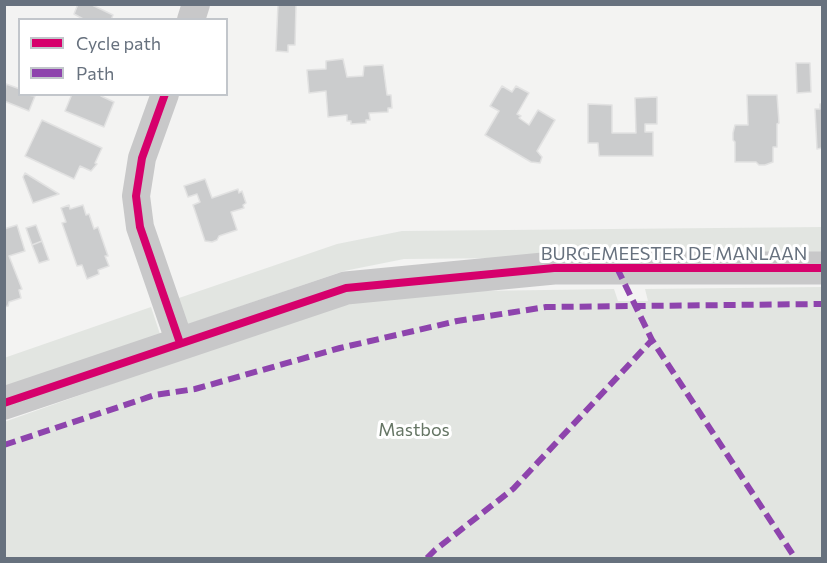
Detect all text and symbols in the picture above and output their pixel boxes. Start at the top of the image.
legend [18,18,228,96]
text: Cycle path [76,32,161,54]
text: Path [76,62,114,84]
street label: BURGEMEESTER DE MANLAAN [541,243,807,265]
park label: Mastbos [378,419,450,441]

